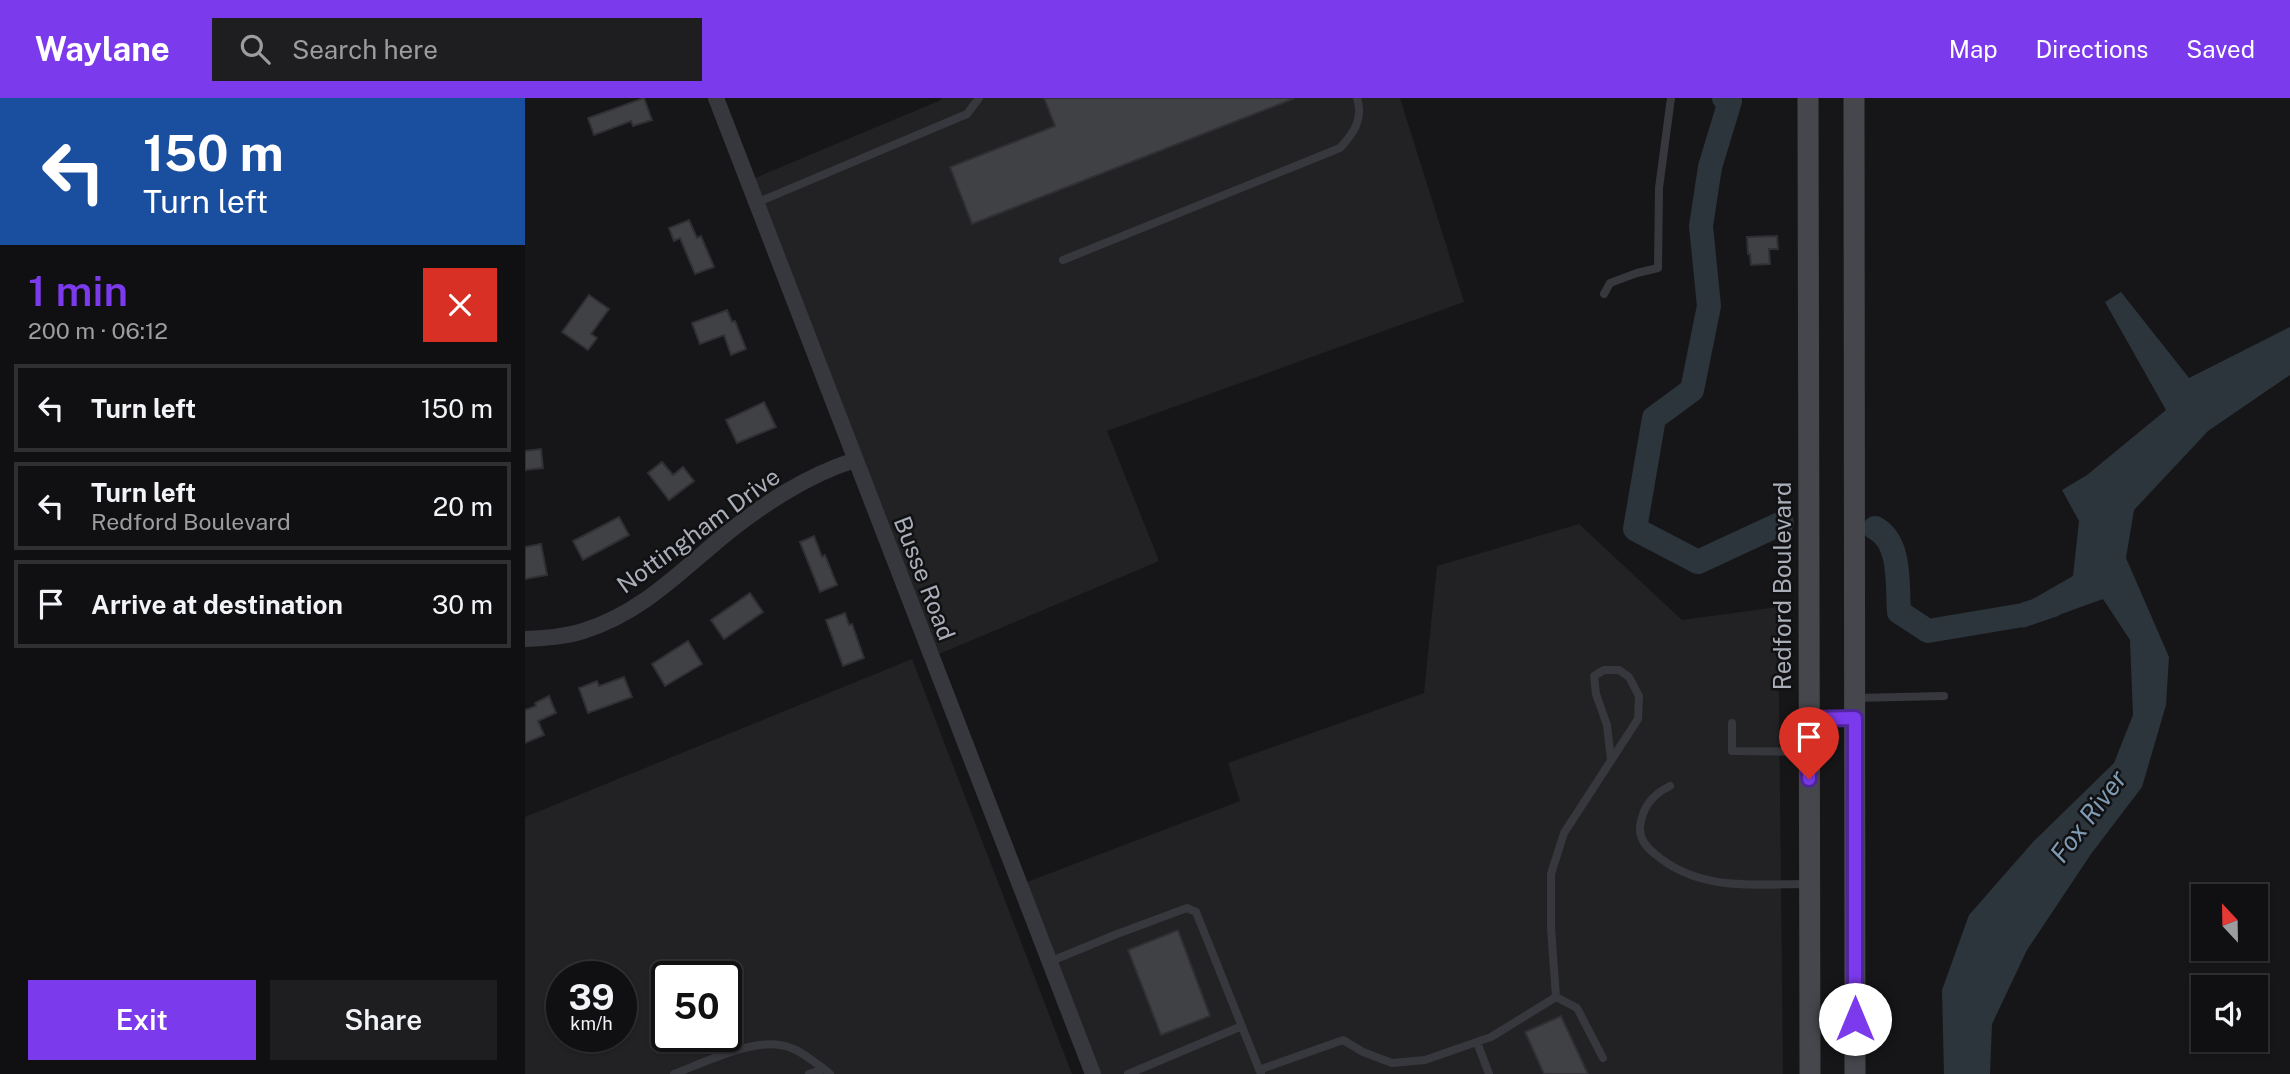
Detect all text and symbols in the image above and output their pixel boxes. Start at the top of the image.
search box [212,18,702,81]
text: Waylane [35,30,170,68]
icon: search [236,30,274,68]
text: Search here [292,34,438,65]
text: Map [1949,35,1998,63]
text: Directions [2036,35,2148,63]
text: Saved [2186,35,2255,63]
text: 150 m [143,124,284,182]
icon: left [28,126,119,217]
text: Turn left [143,183,268,220]
text: 1 min [28,266,128,315]
button: close [423,268,497,342]
text: 200 m · 06:12 [28,317,168,344]
icon: left [32,389,70,427]
text: Turn left [91,393,196,424]
text: 150 m [421,393,493,424]
street label: Nottingham Drive [611,462,785,598]
text: Turn left [91,477,196,508]
street label: Redford Boulevard [1768,482,1796,690]
icon: left [32,487,70,525]
text: 20 m [433,491,493,522]
text: Redford Boulevard [91,508,291,535]
street label: Busse Road [889,512,961,644]
icon: arrive [32,585,70,623]
text: Arrive at destination [91,589,343,620]
text: 30 m [432,589,493,620]
pin [1779,707,1839,779]
icon: arrive [1790,718,1828,756]
water label: Fox River [2043,764,2133,868]
north arrow [2191,884,2268,961]
map controls [2191,884,2268,1052]
speed limit sign: 50 [651,961,742,1052]
button: sound [2191,975,2268,1052]
text: 39 [568,977,615,1018]
button: Exit [28,980,256,1060]
button: Share [270,980,497,1060]
position arrow [1818,982,1892,1056]
text: km/h [570,1013,613,1034]

